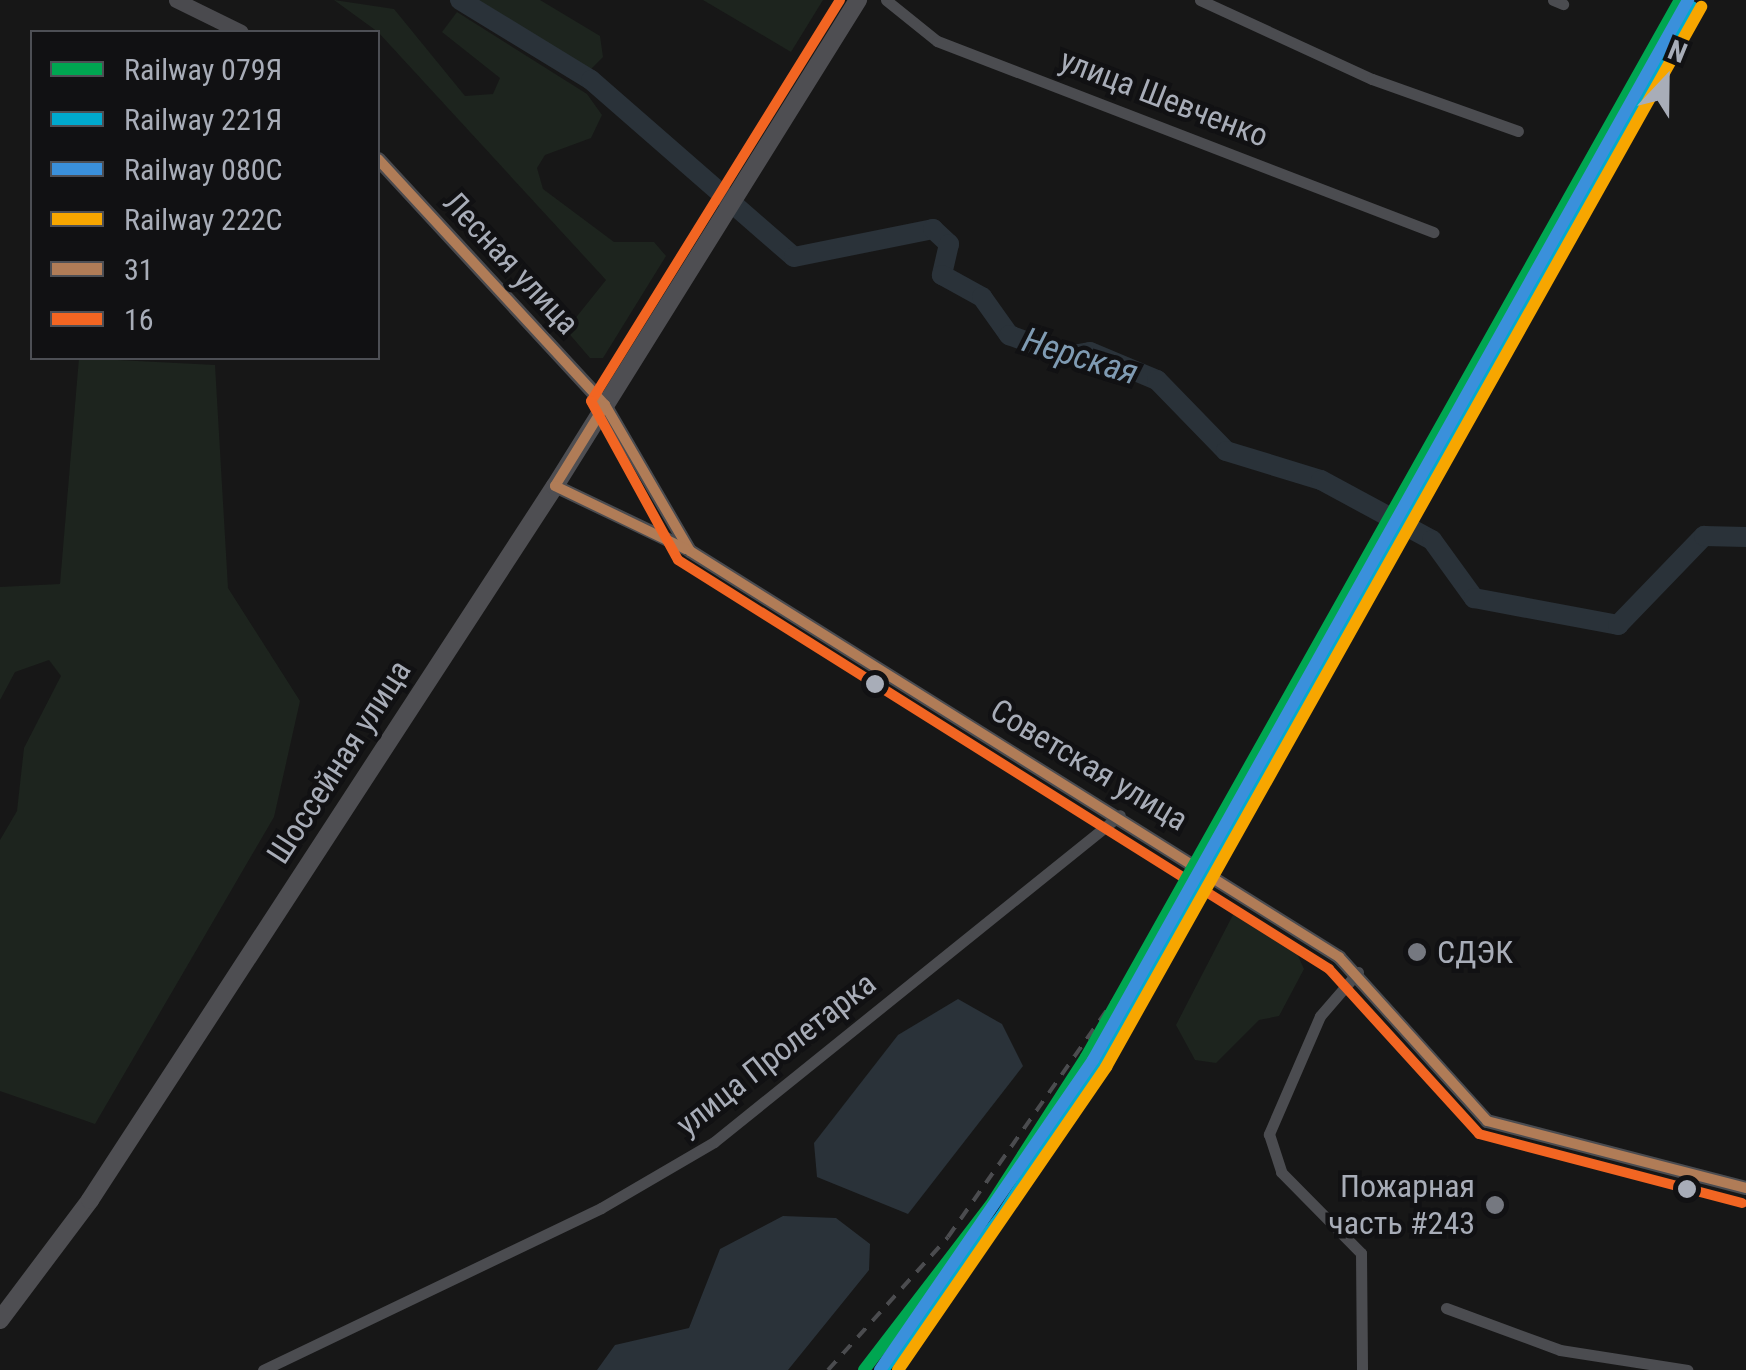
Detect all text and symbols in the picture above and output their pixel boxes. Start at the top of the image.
legend [30,30,380,360]
north arrow [1616,30,1716,130]
text: N [1663,33,1692,70]
street label: улица Шевченко [1055,41,1273,155]
text: Railway 079Я [124,52,282,87]
text: Railway 221Я [124,102,282,137]
text: Railway 080С [124,152,283,187]
street label: Лесная улица [435,184,587,342]
text: Railway 222С [124,202,283,237]
text: 31 [124,252,154,287]
text: 16 [124,302,154,337]
water label: Нерская [1017,320,1143,394]
street label: Шоссейная улица [259,653,419,871]
unlabelled marker [865,674,885,694]
street label: Советская улица [983,691,1195,839]
place label: СДЭК [1437,933,1513,971]
marker: СДЭК [1406,941,1428,963]
street label: улица Пролетарка [669,964,883,1144]
place label: Пожарная часть #243 [1328,1168,1475,1243]
unlabelled marker [1677,1179,1697,1199]
marker: Пожарная часть #243 [1484,1194,1506,1216]

